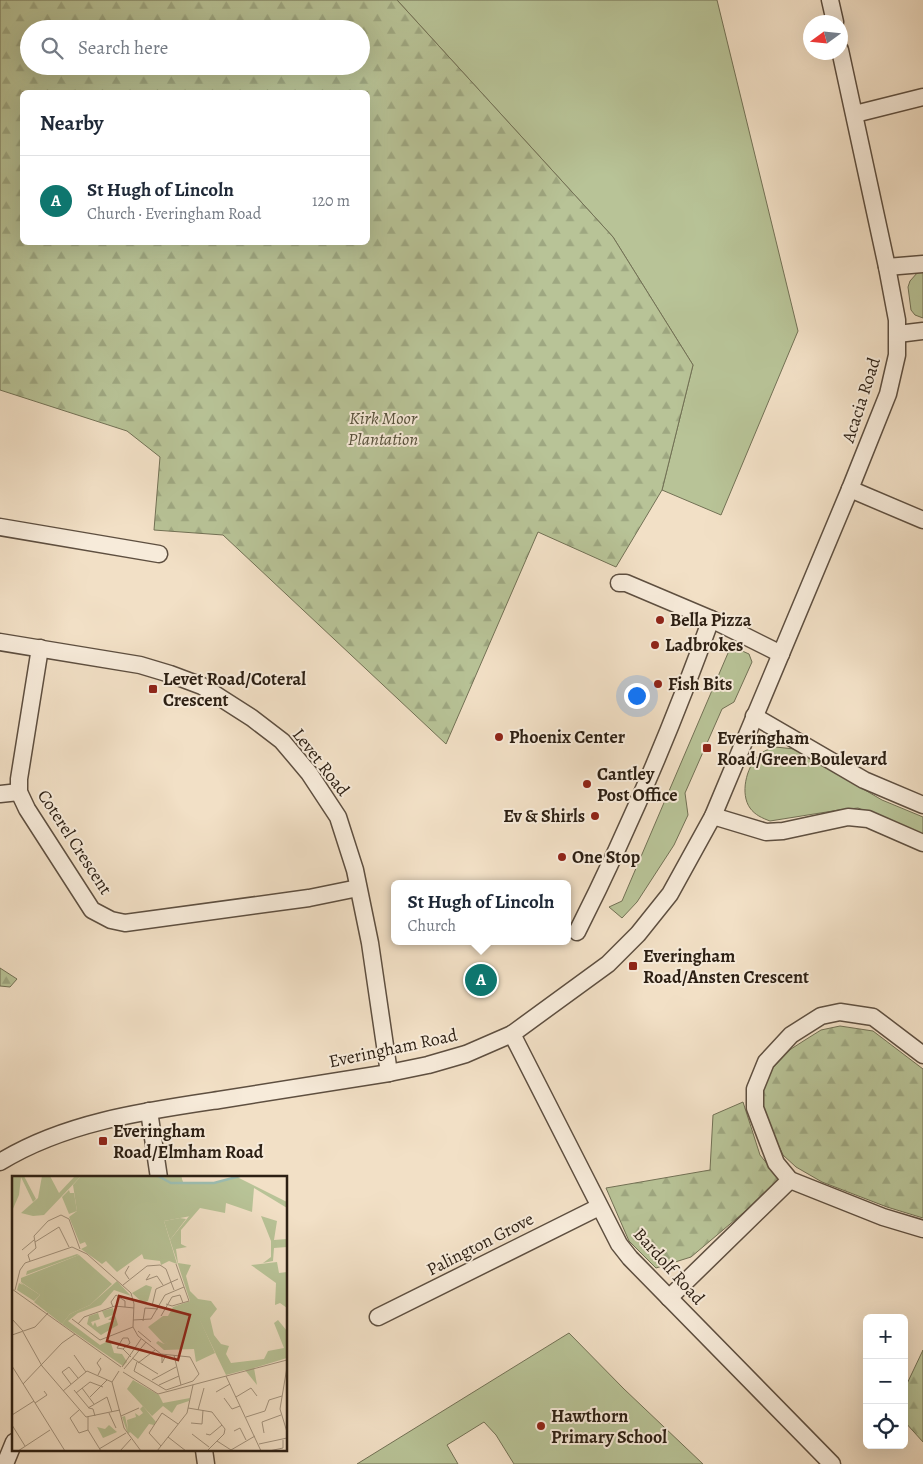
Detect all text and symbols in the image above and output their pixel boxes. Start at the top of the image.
north arrow [803,15,848,60]
search box [20,20,370,75]
icon: search [38,34,66,62]
text: Search here [78,35,168,61]
text: Nearby [40,109,103,137]
text: St Hugh of Lincoln [87,177,234,203]
text: A [51,190,61,212]
text: 120 m [312,190,350,212]
text: Church · Everingham Road [87,203,261,225]
street label: Acacia Road [836,354,886,447]
park label: Kirk Moor Plantation [348,406,418,451]
place label: Bella Pizza [670,608,752,632]
marker: Bella Pizza [654,614,666,626]
place label: Ladbrokes [665,633,743,657]
marker: Ladbrokes [649,639,661,651]
place label: Levet Road/Coteral Crescent [163,667,306,712]
place label: Fish Bits [668,672,732,696]
marker: Fish Bits [652,678,664,690]
marker: Levet Road/Coteral Crescent [147,683,159,695]
your location [624,683,650,709]
street label: Levet Road [287,723,355,801]
place label: Phoenix Center [509,725,626,749]
place label: Everingham Road/Green Boulevard [717,726,887,771]
marker: Phoenix Center [493,731,505,743]
marker: Everingham Road/Green Boulevard [701,742,713,754]
place label: Cantley Post Office [597,762,677,807]
marker: Cantley Post Office [581,778,593,790]
street label: Coterel Crescent [32,785,118,899]
place label: Ev & Shirls [503,804,585,828]
marker: Ev & Shirls [589,810,601,822]
place label: One Stop [572,845,641,869]
marker: One Stop [556,851,568,863]
popup [391,880,571,945]
text: St Hugh of Lincoln [408,889,554,915]
text: Church [408,915,456,937]
place label: Everingham Road/Ansten Crescent [643,944,809,989]
marker: Everingham Road/Ansten Crescent [627,960,639,972]
pin: A [465,961,497,999]
street label: Everingham Road [327,1023,460,1073]
place label: Everingham Road/Elmham Road [113,1119,264,1164]
marker: Everingham Road/Elmham Road [97,1135,109,1147]
inset map [12,1176,288,1452]
street label: Palington Grove [422,1207,538,1281]
street label: Bardolf Road [628,1222,710,1310]
map controls [863,1314,908,1449]
button: + [863,1314,908,1359]
button: − [863,1359,908,1404]
place label: Hawthorn Primary School [551,1404,667,1449]
button: locate [863,1404,908,1449]
marker: Hawthorn Primary School [535,1420,547,1432]

